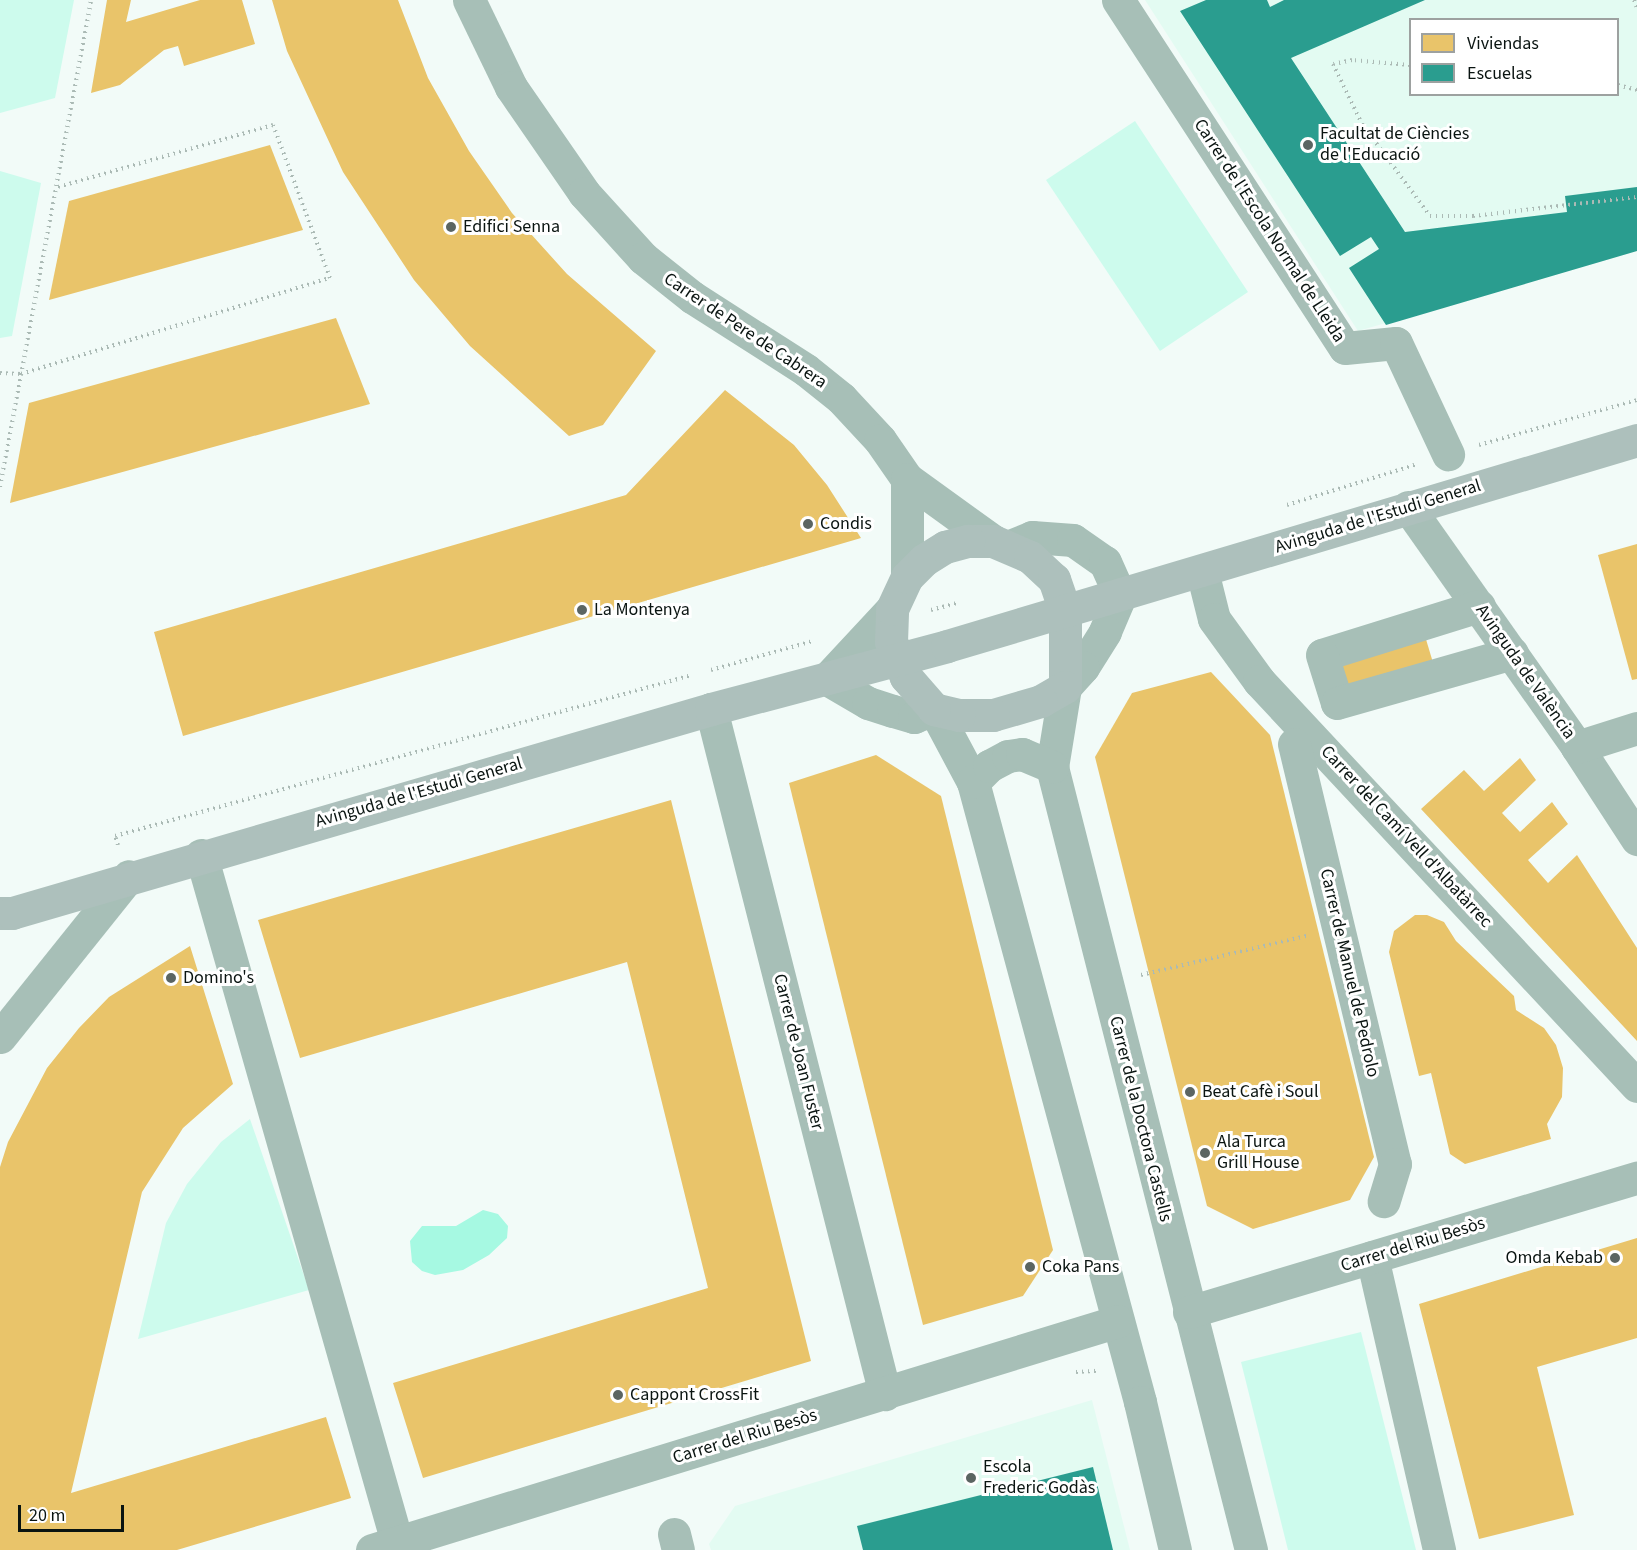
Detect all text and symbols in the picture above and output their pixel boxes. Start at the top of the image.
legend [1409,18,1619,96]
text: Viviendas [1467,31,1539,56]
text: Escuelas [1467,61,1532,86]
street label: Carrer de l'Escola Normal de Lleida [1189,115,1349,347]
place label: Facultat de Ciències de l'Educació [1320,124,1469,166]
marker: Facultat de Ciències de l'Educació [1301,138,1315,152]
place label: Edifici Senna [463,216,560,238]
marker: Edifici Senna [444,220,458,234]
street label: Carrer de Pere de Cabrera [659,268,831,394]
street label: Avinguda de l'Estudi General [1272,475,1484,559]
place label: Condis [820,513,872,535]
marker: Condis [801,517,815,531]
place label: La Montenya [594,599,690,621]
street label: Avinguda de València [1470,601,1580,743]
marker: La Montenya [575,603,589,617]
street label: Carrer del Camí Vell d'Albatàrrec [1316,741,1496,933]
street label: Avinguda de l'Estudi General [313,753,525,833]
street label: Carrer de Manuel de Pedrolo [1314,867,1384,1079]
place label: Domino's [183,967,254,989]
marker: Domino's [164,971,178,985]
street label: Carrer de Joan Fuster [768,972,828,1132]
street label: Carrer de la Doctora Castells [1104,1014,1176,1224]
place label: Beat Cafè i Soul [1202,1081,1319,1103]
marker: Beat Cafè i Soul [1183,1085,1197,1099]
place label: Ala Turca Grill House [1217,1132,1299,1174]
marker: Ala Turca Grill House [1198,1146,1212,1160]
street label: Carrer del Riu Besòs [1338,1213,1488,1277]
place label: Omda Kebab [1506,1247,1603,1269]
marker: Omda Kebab [1608,1251,1622,1265]
place label: Coka Pans [1042,1256,1119,1278]
marker: Coka Pans [1023,1260,1037,1274]
place label: Cappont CrossFit [630,1384,759,1406]
marker: Cappont CrossFit [611,1388,625,1402]
street label: Carrer del Riu Besòs [670,1405,820,1469]
place label: Escola Frederic Godàs [983,1457,1095,1500]
marker: Escola Frederic Godàs [964,1471,978,1485]
scale bar [21,1493,128,1531]
text: 20 m [29,1503,65,1528]

